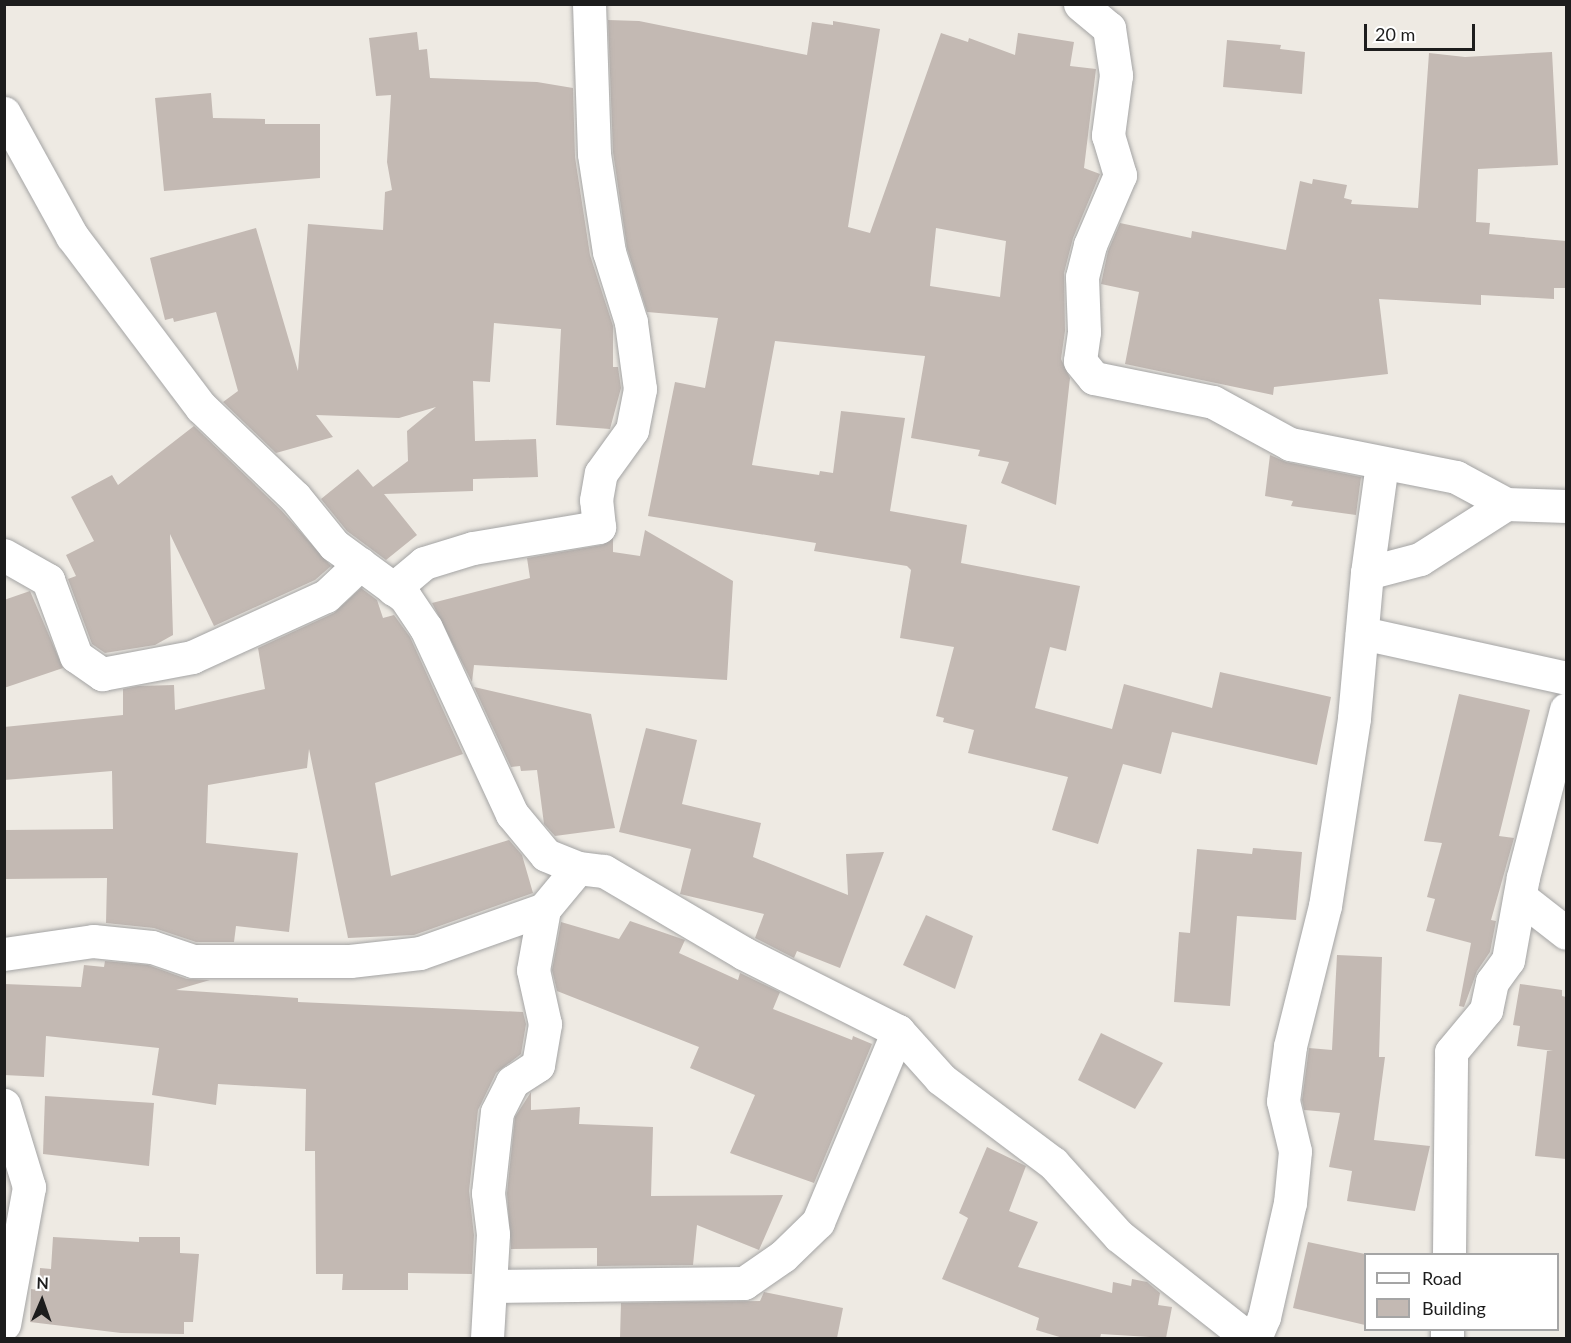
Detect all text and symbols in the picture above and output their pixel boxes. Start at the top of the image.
scale bar [1367,12,1478,50]
text: 20 m [1375,23,1415,45]
legend [1364,1253,1559,1331]
text: Road [1422,1267,1462,1289]
north arrow [12,1271,72,1331]
text: N [36,1273,49,1292]
text: Building [1422,1297,1486,1319]

